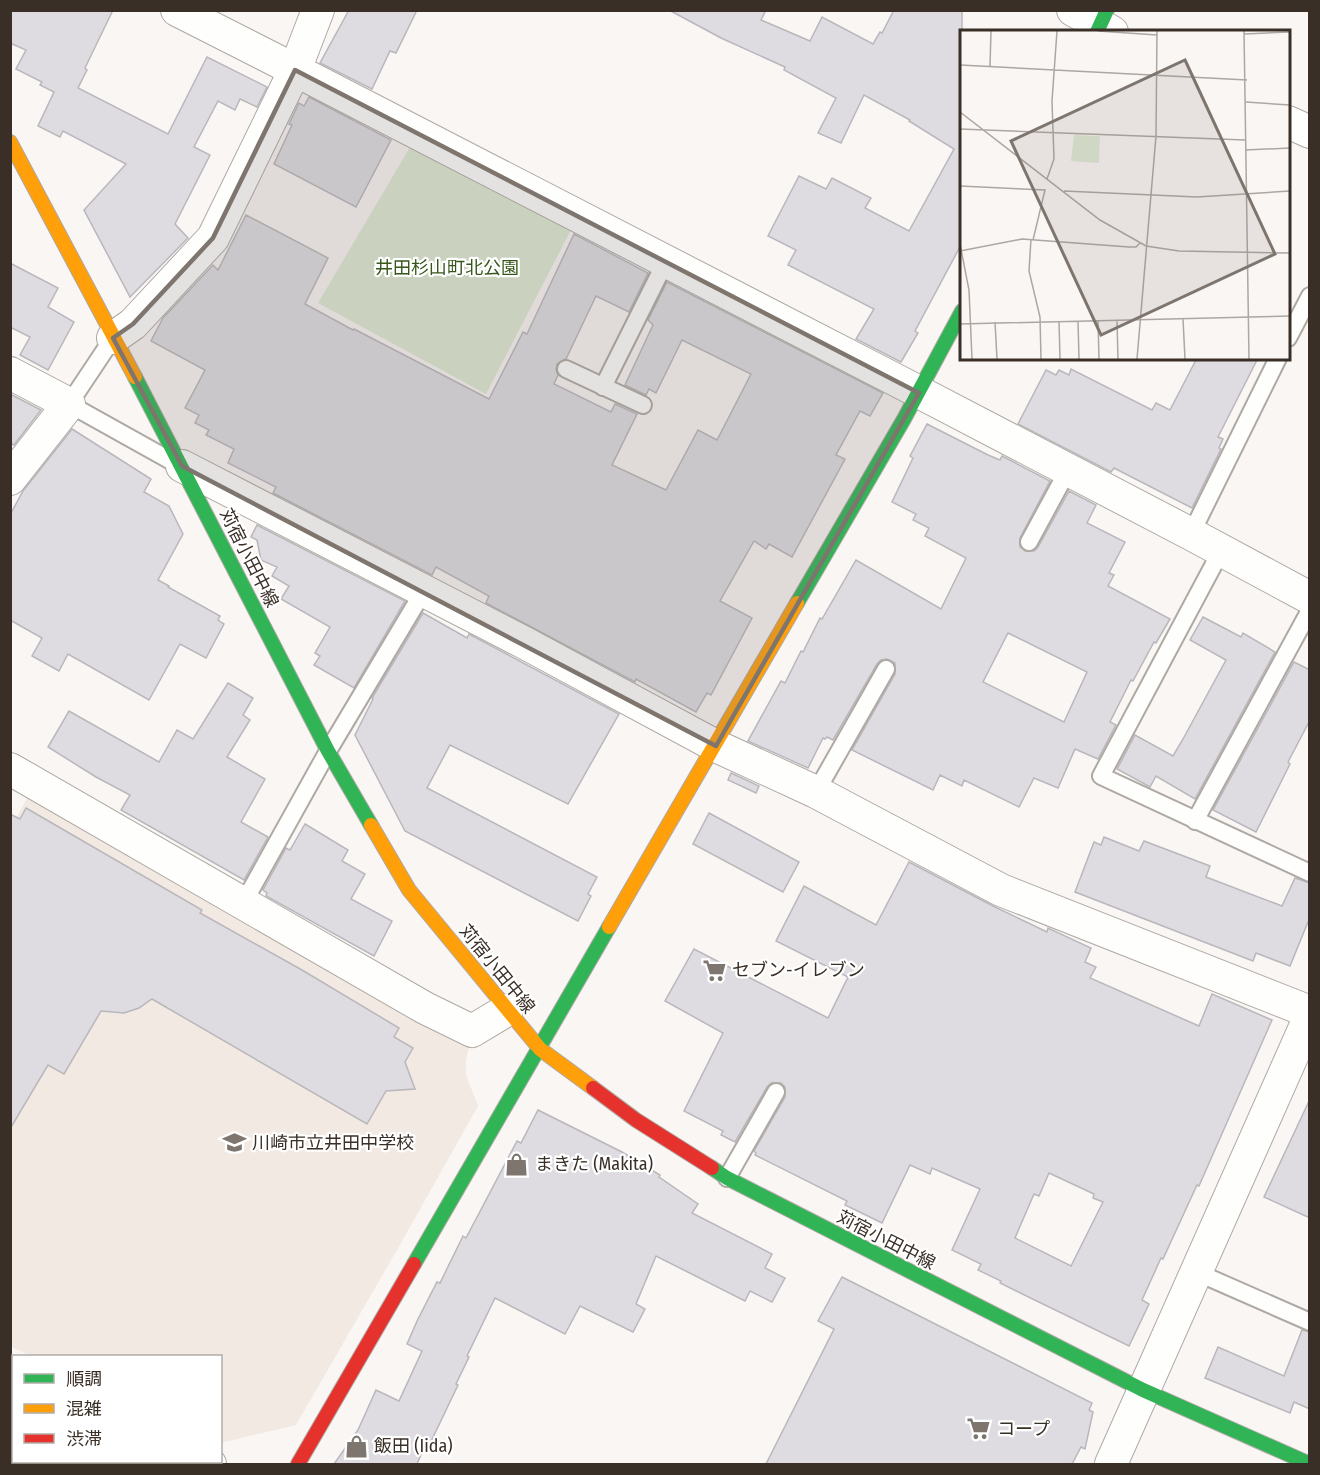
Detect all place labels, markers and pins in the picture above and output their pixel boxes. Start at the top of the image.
supermarket icon: セブン-イレブン [701,957,727,983]
place label: セブン-イレブン [732,959,865,981]
school or university icon: 川崎市立井田中学校 [221,1130,247,1156]
place label: 川崎市立井田中学校 [252,1132,414,1154]
shop icon: まきた (Makita) [504,1151,530,1177]
place label: まきた (Makita) [535,1153,653,1175]
supermarket icon: コープ [966,1416,992,1442]
place label: コープ [997,1418,1050,1440]
shop icon: 飯田 (Iida) [343,1433,369,1459]
place label: 飯田 (Iida) [374,1435,453,1457]

